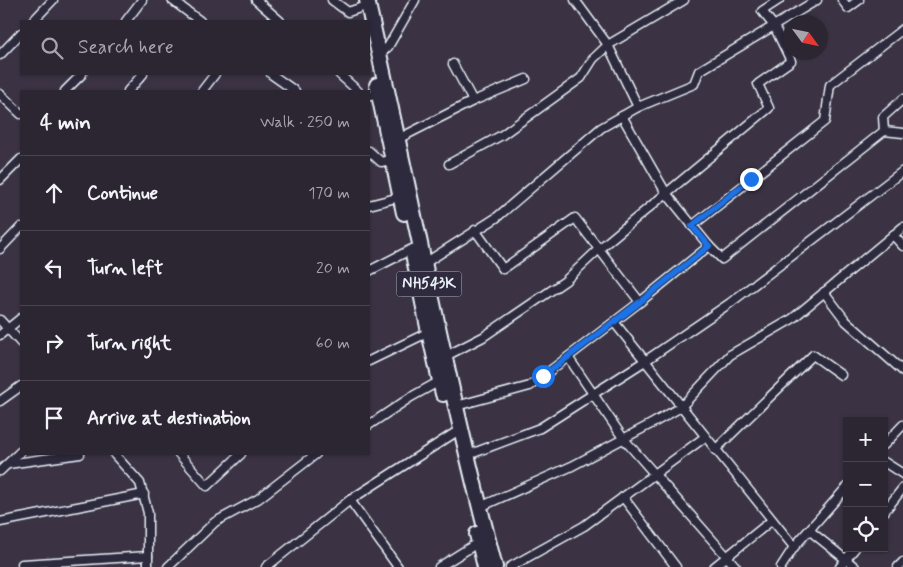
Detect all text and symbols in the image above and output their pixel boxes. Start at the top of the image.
north arrow [783,15,828,60]
search box [20,20,370,75]
icon: search [38,34,66,62]
text: Search here [78,35,174,60]
text: 4 min [40,109,91,137]
text: Walk · 250 m [260,112,350,133]
route end [740,168,763,191]
icon: ahead [40,179,68,207]
text: Continue [87,181,158,206]
text: 170 m [308,183,350,204]
icon: left [40,254,68,282]
text: Turn left [87,256,163,281]
text: 20 m [316,258,350,279]
road number: NH543K [396,272,462,296]
icon: right [40,329,68,357]
text: Turn right [87,331,171,356]
text: 60 m [316,333,350,354]
route start [532,365,555,388]
icon: arrive [40,404,68,432]
text: Arrive at destination [87,406,251,431]
map controls [843,417,888,552]
button: + [843,417,888,462]
button: − [843,462,888,507]
button: locate [843,507,888,552]

